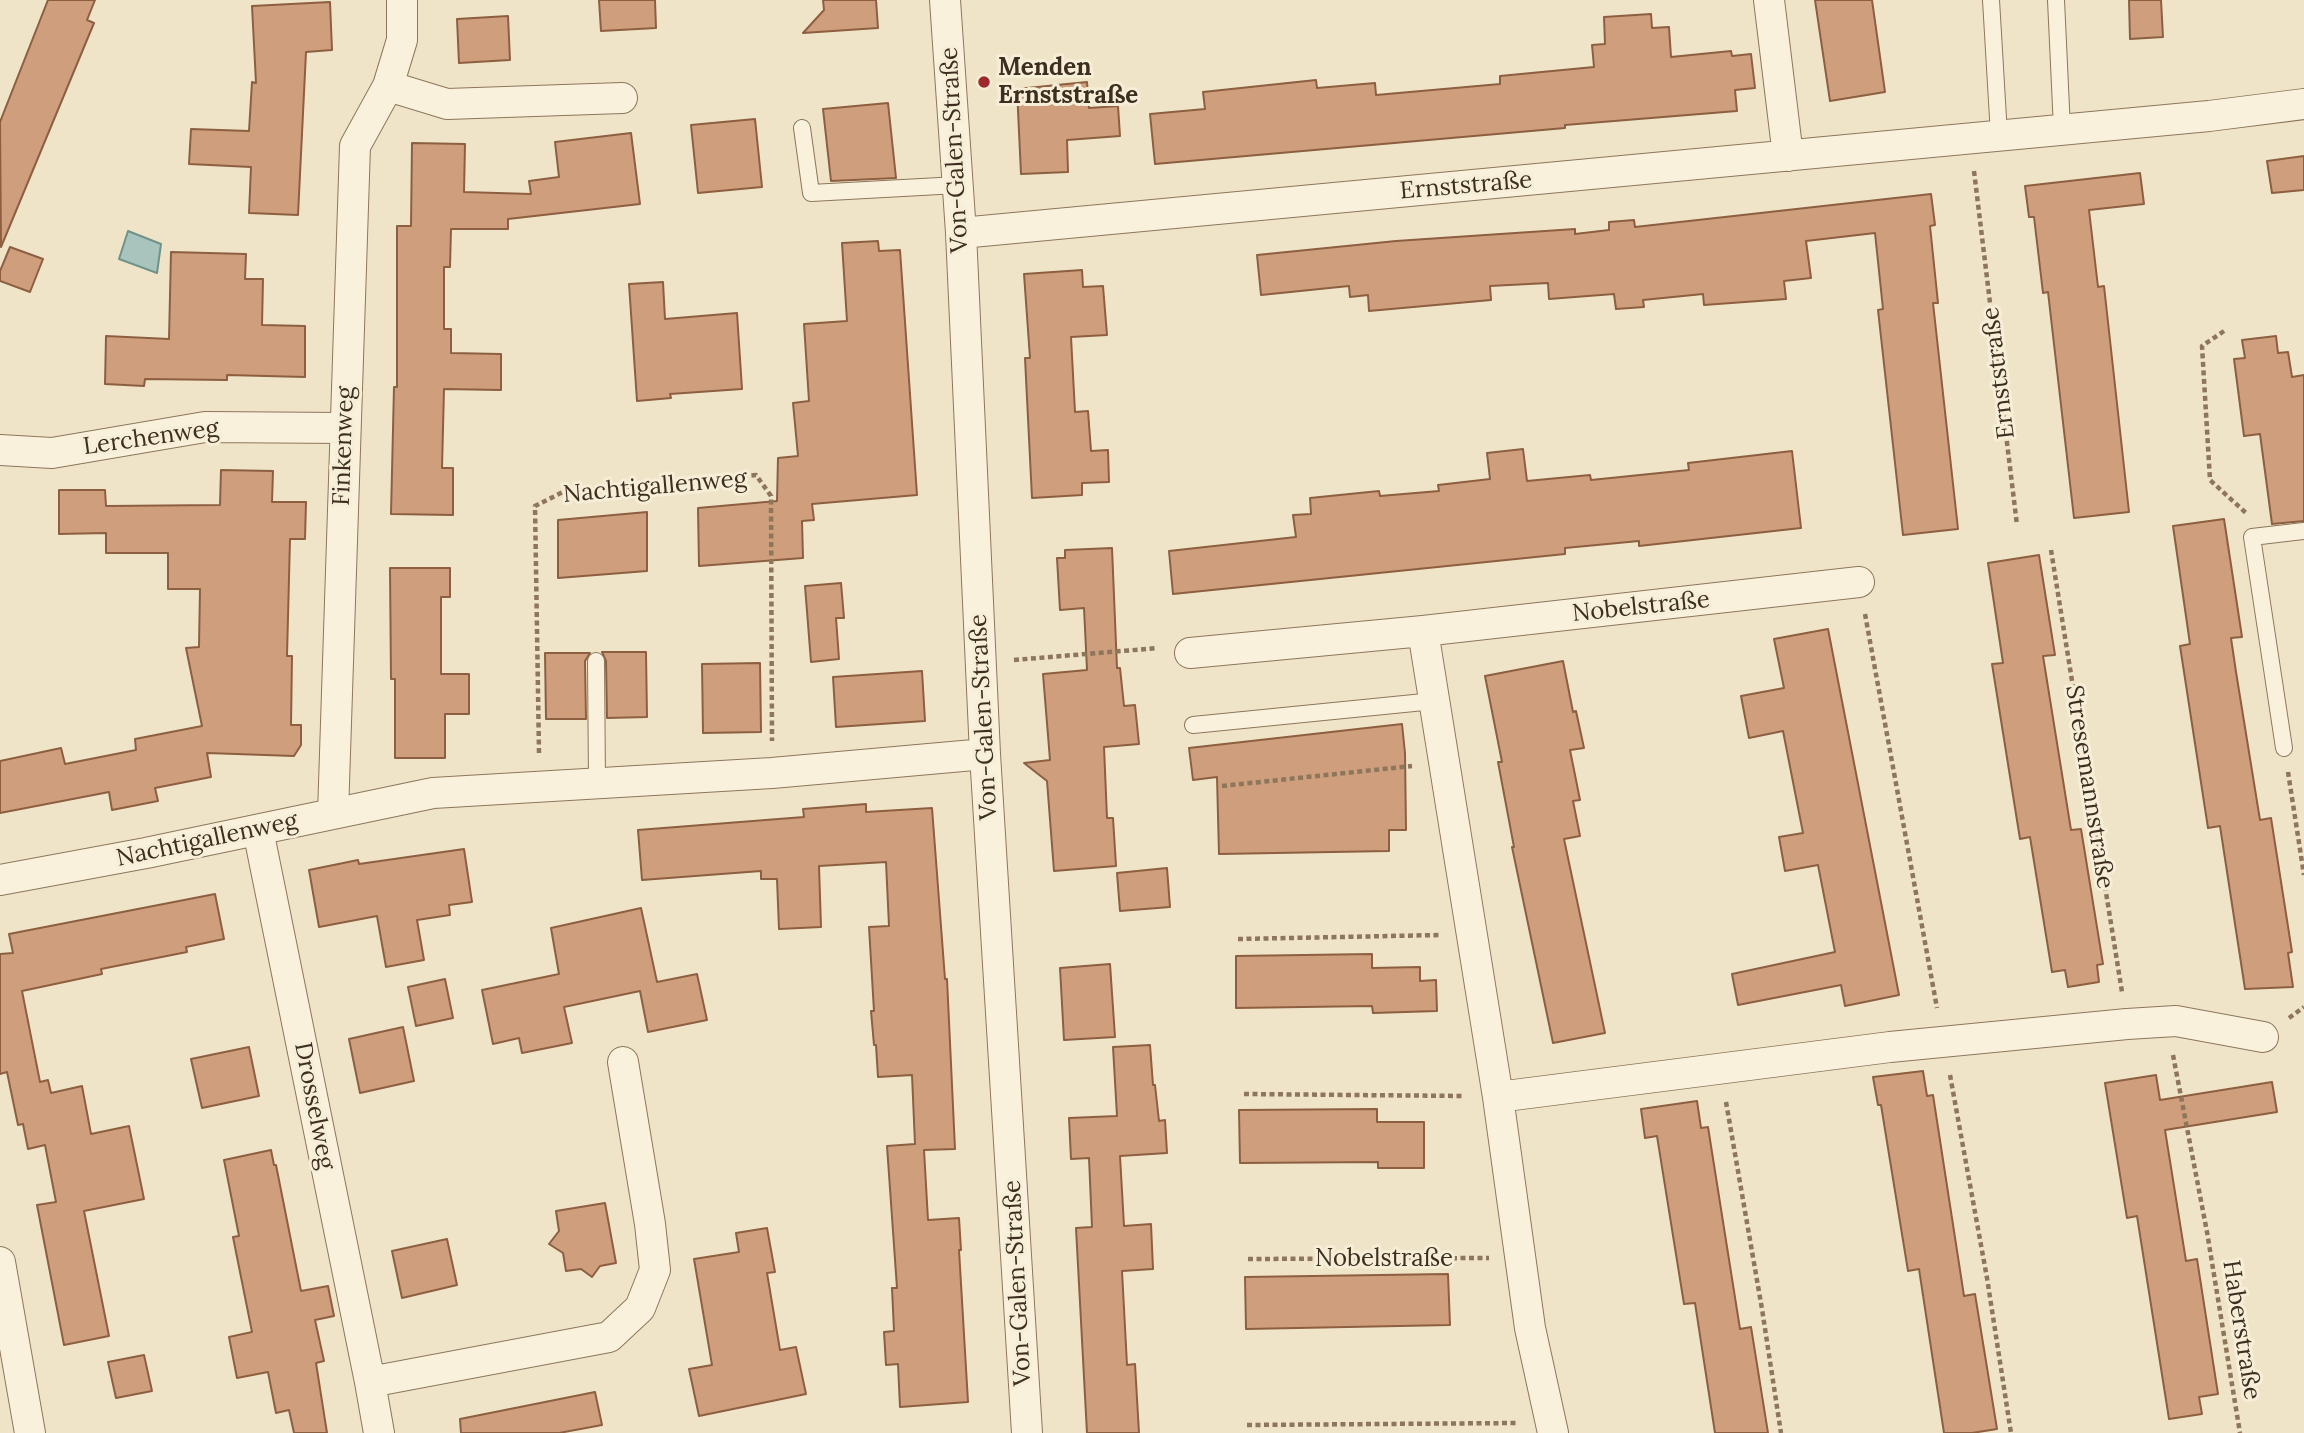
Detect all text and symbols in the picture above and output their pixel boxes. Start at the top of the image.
street label: Von-Galen-Straße [935,46,975,254]
place label: Menden Ernststraße [998,54,1138,110]
marker: Menden Ernststraße [976,74,992,90]
street label: Ernststraße [1399,166,1533,206]
street label: Ernststraße [1977,305,2021,441]
street label: Finkenweg [328,386,360,506]
street label: Lerchenweg [81,414,221,462]
street label: Nachtigallenweg [562,465,748,509]
street label: Nobelstraße [1571,585,1711,629]
street label: Von-Galen-Straße [964,613,1004,821]
street label: Stresemannstraße [2059,683,2119,891]
street label: Nachtigallenweg [114,807,300,873]
street label: Drosselweg [288,1040,340,1172]
street label: Von-Galen-Straße [998,1179,1038,1387]
street label: Nobelstraße [1315,1245,1453,1273]
street label: Haberstraße [2216,1258,2266,1402]

